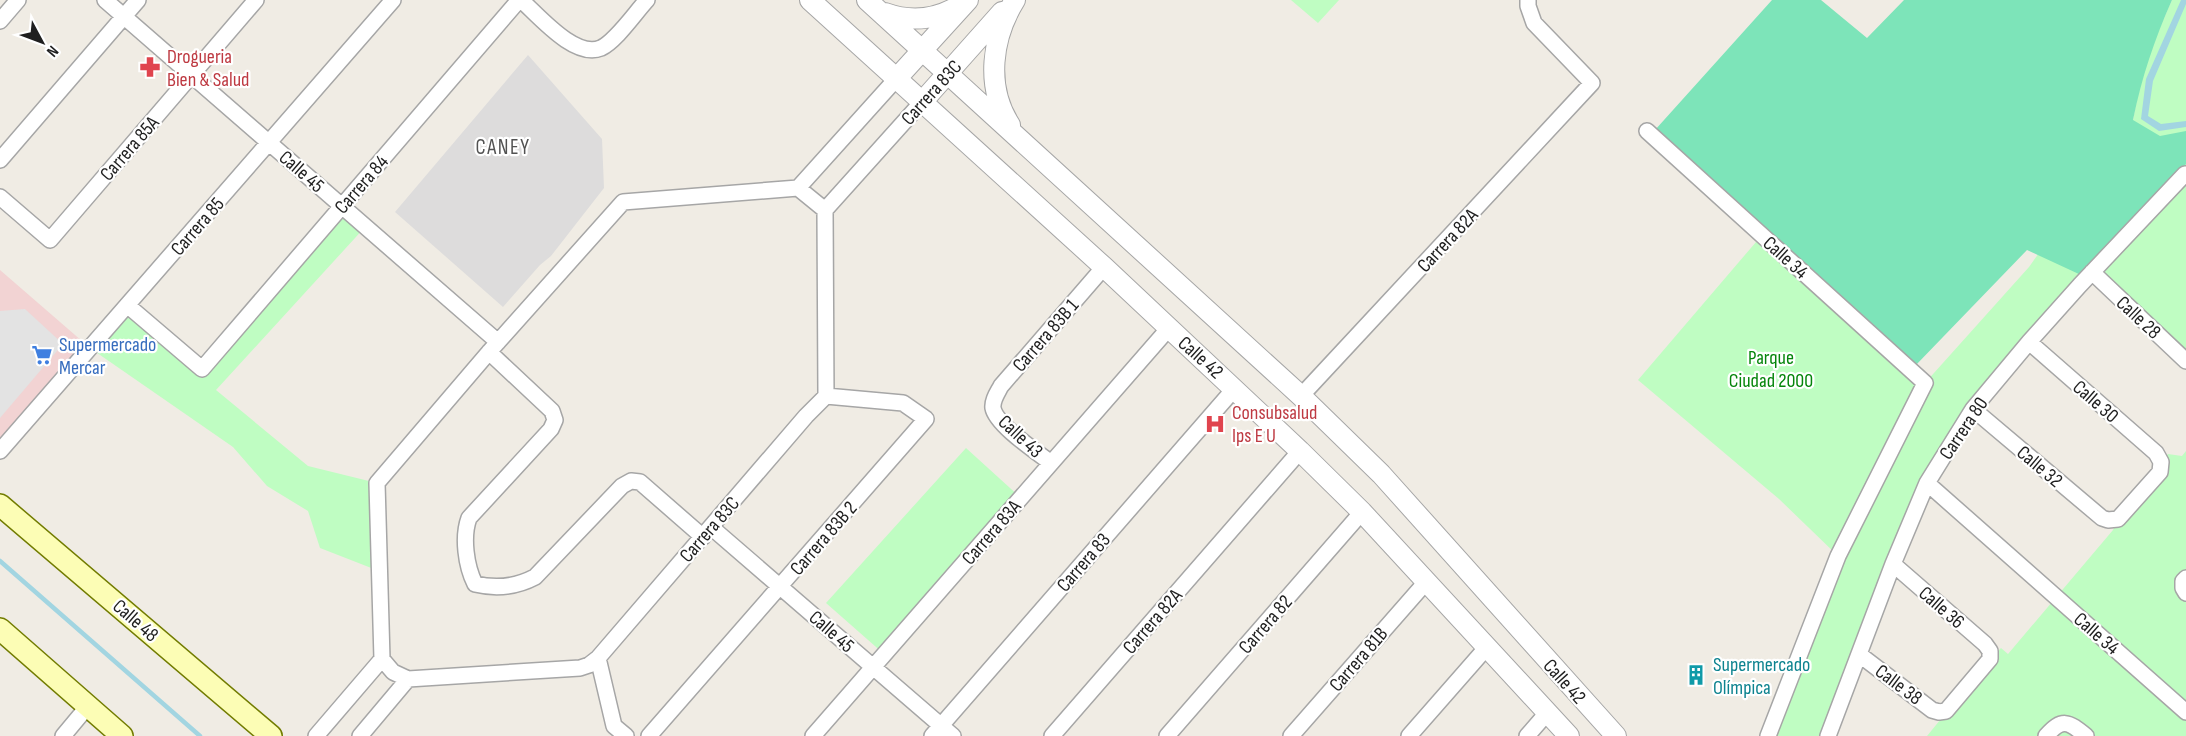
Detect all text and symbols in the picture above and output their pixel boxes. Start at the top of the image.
north arrow [12,12,72,72]
text: N [42,41,62,60]
place label: Drogueria Bien & Salud [167,45,249,92]
pharmacy icon: Drogueria Bien & Salud [138,55,162,79]
street label: Carrera 83C [896,55,967,130]
street label: Carrera 85A [95,111,165,186]
district label: CANEY [476,135,530,160]
street label: Calle 45 [274,146,329,198]
street label: Carrera 84 [330,150,394,219]
street label: Carrera 85 [166,193,230,261]
street label: Carrera 82A [1412,204,1484,278]
street label: Calle 34 [1758,231,1813,284]
street label: Calle 28 [2111,291,2166,344]
street label: Carrera 83B 1 [1008,294,1084,377]
street label: Calle 42 [1173,331,1228,384]
place label: Supermercado Mercar [59,333,156,380]
supermarket icon: Supermercado Mercar [30,343,54,367]
park label: Parque Ciudad 2000 [1729,346,1813,393]
street label: Calle 30 [2067,375,2123,428]
street label: Carrera 80 [1934,393,1993,464]
place label: Consubsalud Ips E U [1232,401,1317,448]
street label: Calle 43 [993,410,1048,463]
hospital icon: Consubsalud Ips E U [1203,412,1227,436]
street label: Calle 32 [2012,441,2067,493]
street label: Carrera 83C [675,492,745,567]
street label: Carrera 83A [957,495,1027,570]
street label: Carrera 83B 2 [785,497,862,581]
street label: Carrera 83 [1052,528,1116,597]
street label: Calle 36 [1914,581,1969,634]
street label: Carrera 82A [1118,584,1188,659]
street label: Carrera 82 [1234,590,1298,659]
street label: Calle 48 [108,594,163,647]
street label: Calle 45 [804,606,859,658]
street label: Calle 34 [2069,607,2124,660]
street label: Carrera 81B [1324,623,1393,697]
place label: Supermercado Olímpica [1713,653,1810,700]
street label: Calle 42 [1538,654,1591,709]
street label: Calle 38 [1870,659,1927,710]
building icon: Supermercado Olímpica [1684,663,1708,687]

